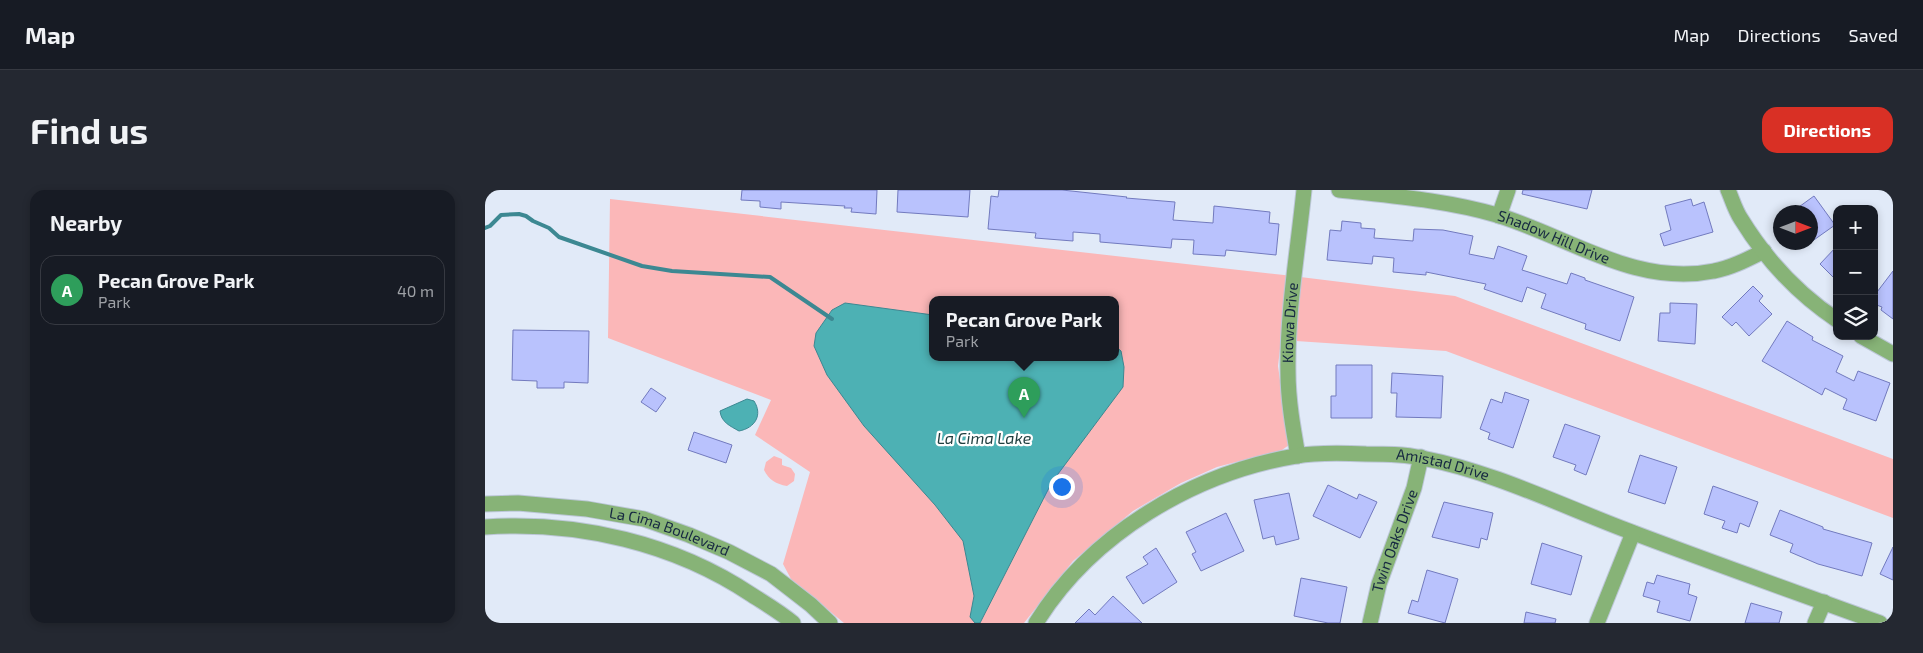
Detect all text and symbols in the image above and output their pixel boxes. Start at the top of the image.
text: Map [25,20,75,49]
text: Map [1673,24,1710,46]
text: Directions [1738,24,1821,46]
text: Saved [1849,24,1898,46]
button: Directions [1762,107,1893,153]
text: Find us [30,109,148,151]
north arrow [1773,205,1818,250]
map controls [1833,205,1878,340]
button: + [1833,205,1878,250]
street label: Shadow Hill Drive [1496,206,1612,267]
text: Nearby [50,210,122,235]
button: − [1833,250,1878,295]
text: Pecan Grove Park [98,269,254,292]
text: A [62,281,72,300]
text: 40 m [397,281,434,300]
street label: Kiowa Drive [1278,282,1301,363]
text: Park [98,292,131,311]
button: layers [1833,295,1878,340]
popup [929,296,1119,361]
text: Pecan Grove Park [946,308,1102,331]
text: Park [946,331,979,350]
pin: A [1008,377,1040,418]
water label: La Cima Lake [937,428,1032,447]
street label: Amistad Drive [1395,445,1492,484]
your location [1049,474,1075,500]
street label: Twin Oaks Drive [1367,486,1421,594]
street label: La Cima Boulevard [608,503,733,559]

